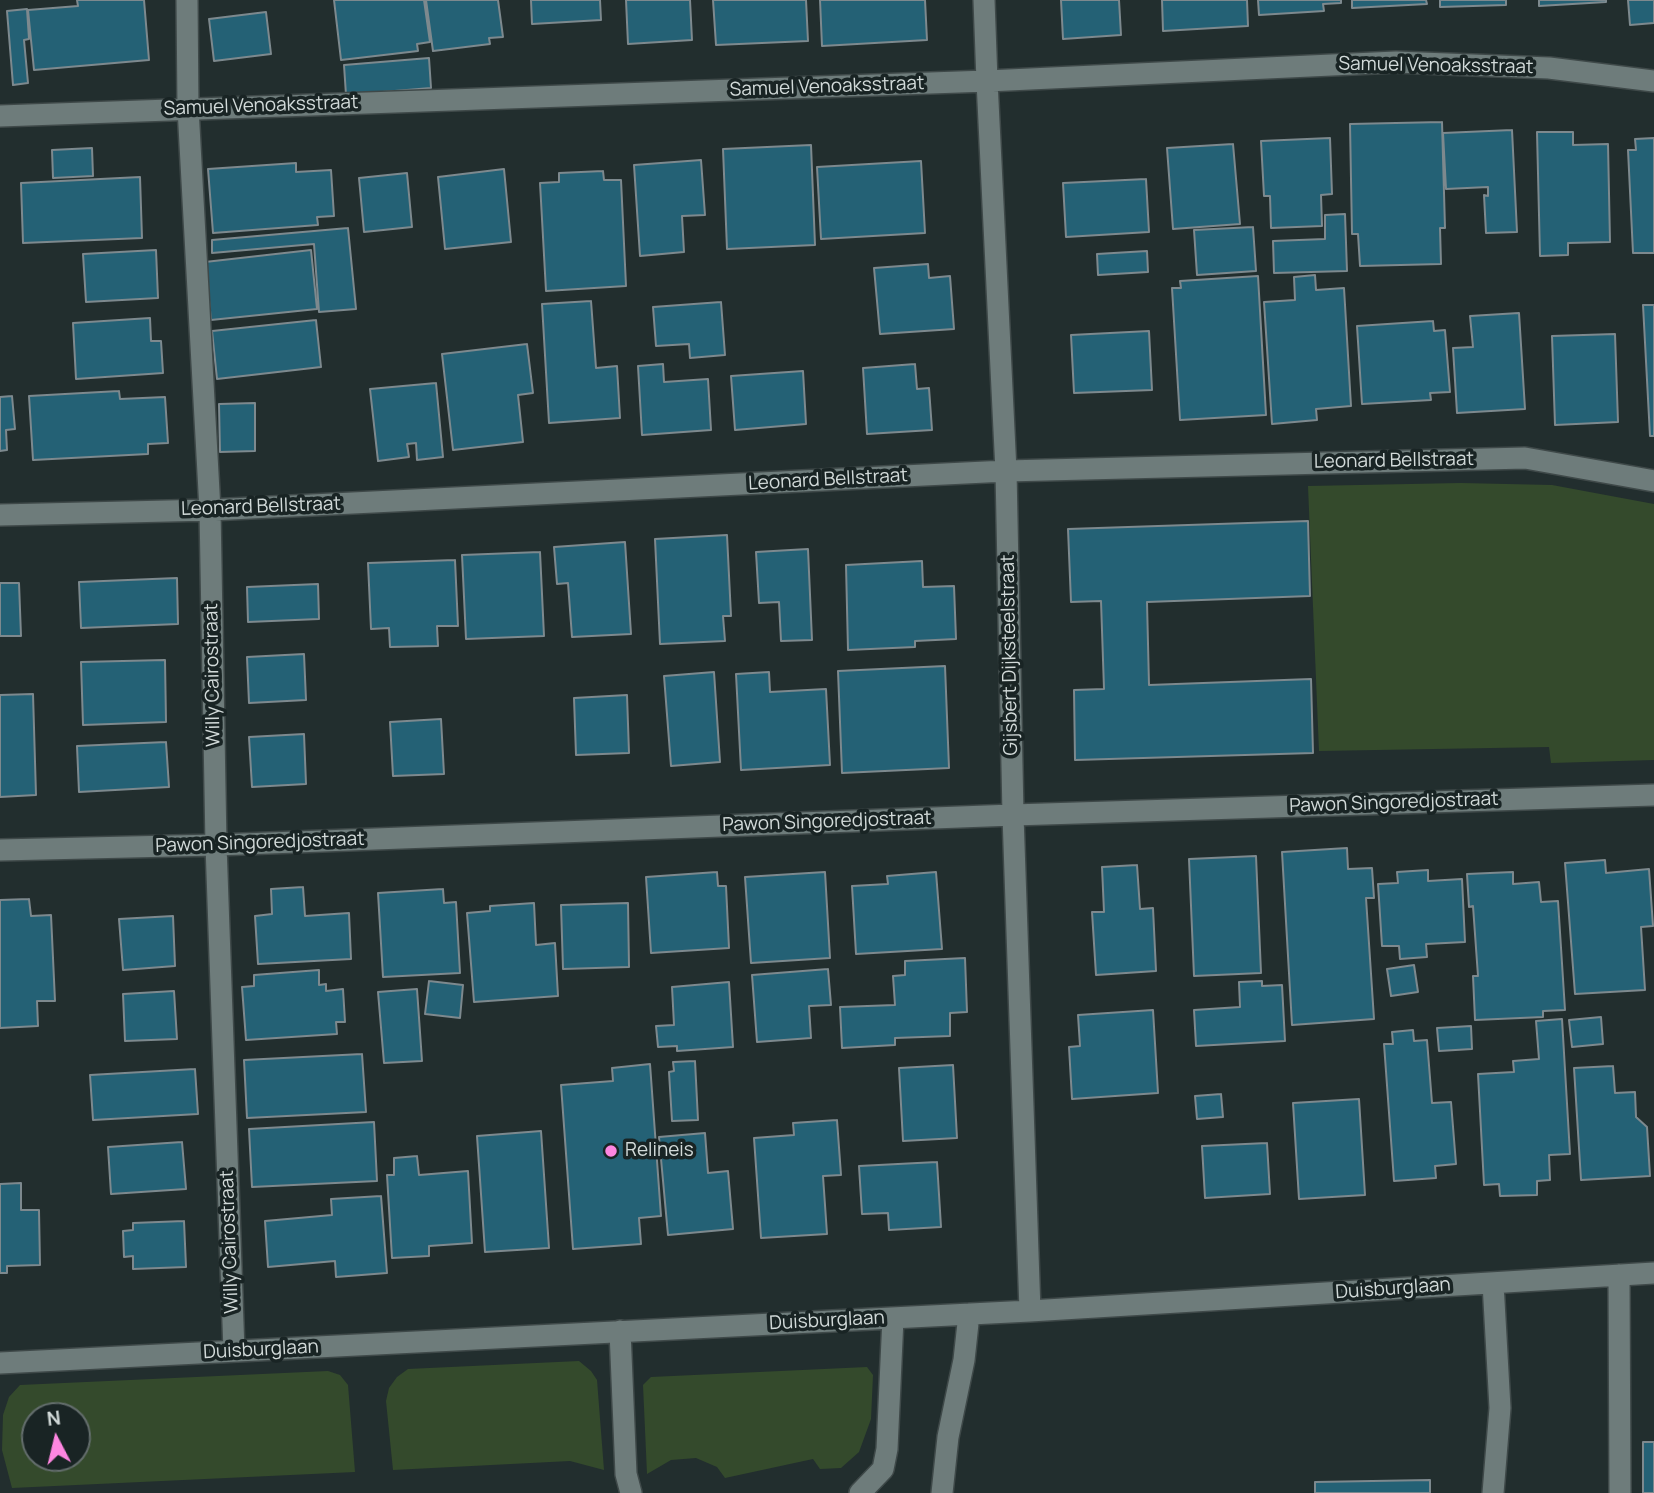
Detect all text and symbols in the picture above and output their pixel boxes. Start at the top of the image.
street label: Samuel Venoaksstraat [1338,53,1534,79]
street label: Samuel Venoaksstraat [729,72,925,102]
street label: Samuel Venoaksstraat [163,91,359,121]
street label: Leonard Bellstraat [1314,448,1474,474]
street label: Leonard Bellstraat [748,464,908,496]
street label: Leonard Bellstraat [181,493,341,521]
street label: Gijsbert Dijksteelstraat [997,554,1023,756]
street label: Willy Cairostraat [200,603,226,747]
street label: Pawon Singoredjostraat [1289,788,1499,818]
street label: Pawon Singoredjostraat [722,807,932,837]
street label: Pawon Singoredjostraat [155,828,365,858]
place label: Relineis [625,1140,694,1162]
marker: Relineis [603,1143,619,1159]
street label: Willy Cairostraat [216,1170,244,1314]
street label: Duisburglaan [1335,1274,1451,1304]
street label: Duisburglaan [769,1307,885,1335]
street label: Duisburglaan [203,1336,319,1364]
north arrow [21,1402,91,1472]
text: N [45,1404,62,1432]

